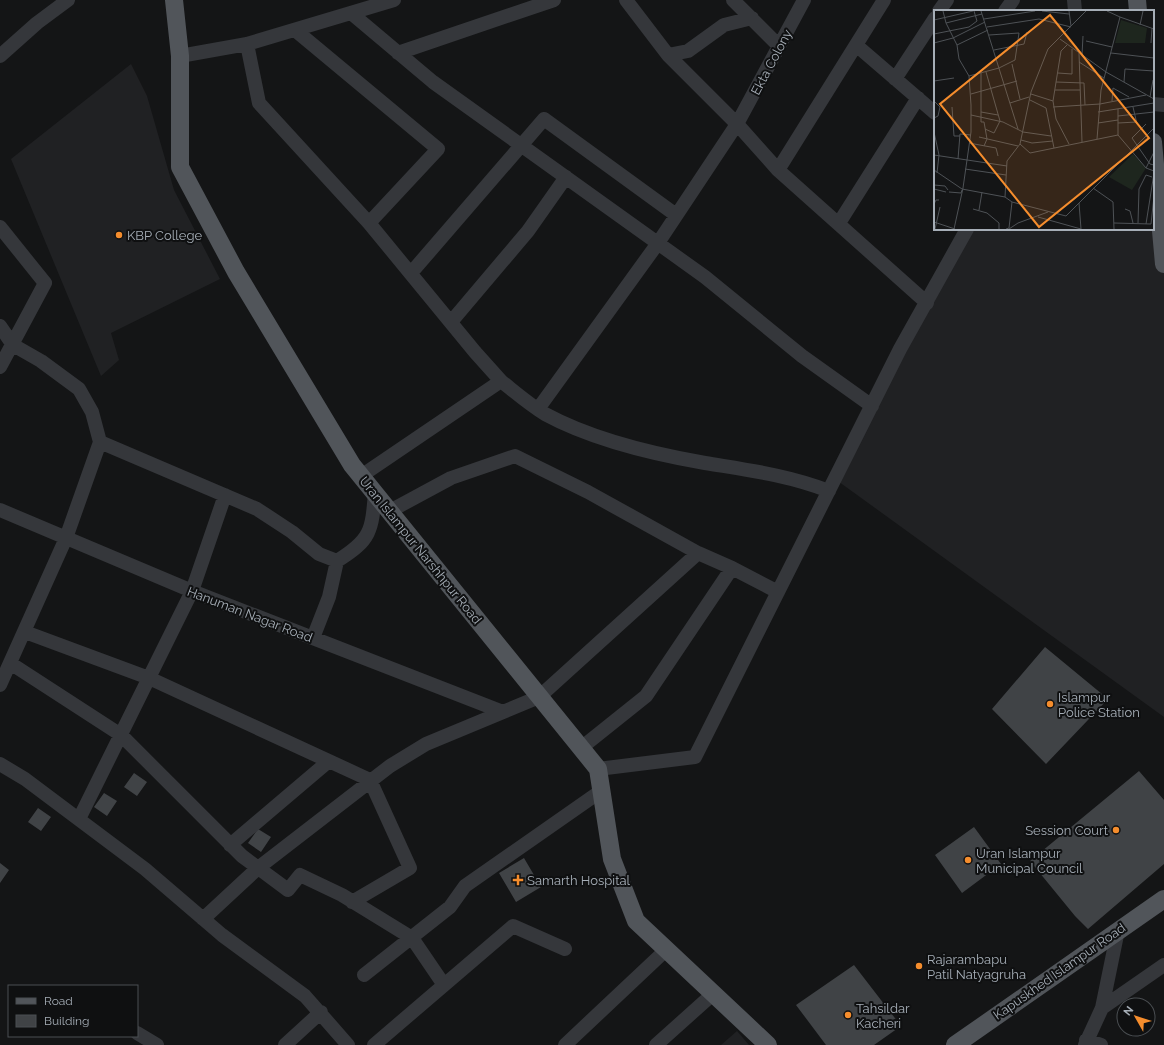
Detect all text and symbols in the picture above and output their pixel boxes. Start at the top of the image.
inset map [934,10,1154,230]
street label: Ekta Colony [748,27,795,98]
place label: KBP College [127,228,202,243]
marker: KBP College [114,230,124,240]
street label: Uran Islampur Narshhpur Road [357,474,485,627]
street label: Hanuman Nagar Road [185,584,314,645]
place label: Islampur Police Station [1058,690,1140,720]
marker: Islampur Police Station [1045,699,1055,709]
place label: Session Court [1025,823,1109,838]
marker: Session Court [1111,825,1121,835]
place label: Uran Islampur Municipal Council [976,846,1083,876]
marker: Uran Islampur Municipal Council [963,855,973,865]
place label: Samarth Hospital [527,873,631,888]
marker: Samarth Hospital [512,874,524,886]
street label: Kapuskhed Islampur Road [990,920,1128,1023]
place label: Rajarambapu Patil Natyagruha [927,952,1026,982]
marker: Rajarambapu Patil Natyagruha [914,961,924,971]
legend [8,985,138,1037]
text: Road [44,994,73,1008]
north arrow [1116,997,1156,1037]
place label: Tahsildar Kacheri [856,1001,910,1031]
text: N [1121,1004,1136,1018]
marker: Tahsildar Kacheri [843,1010,853,1020]
text: Building [44,1014,90,1028]

